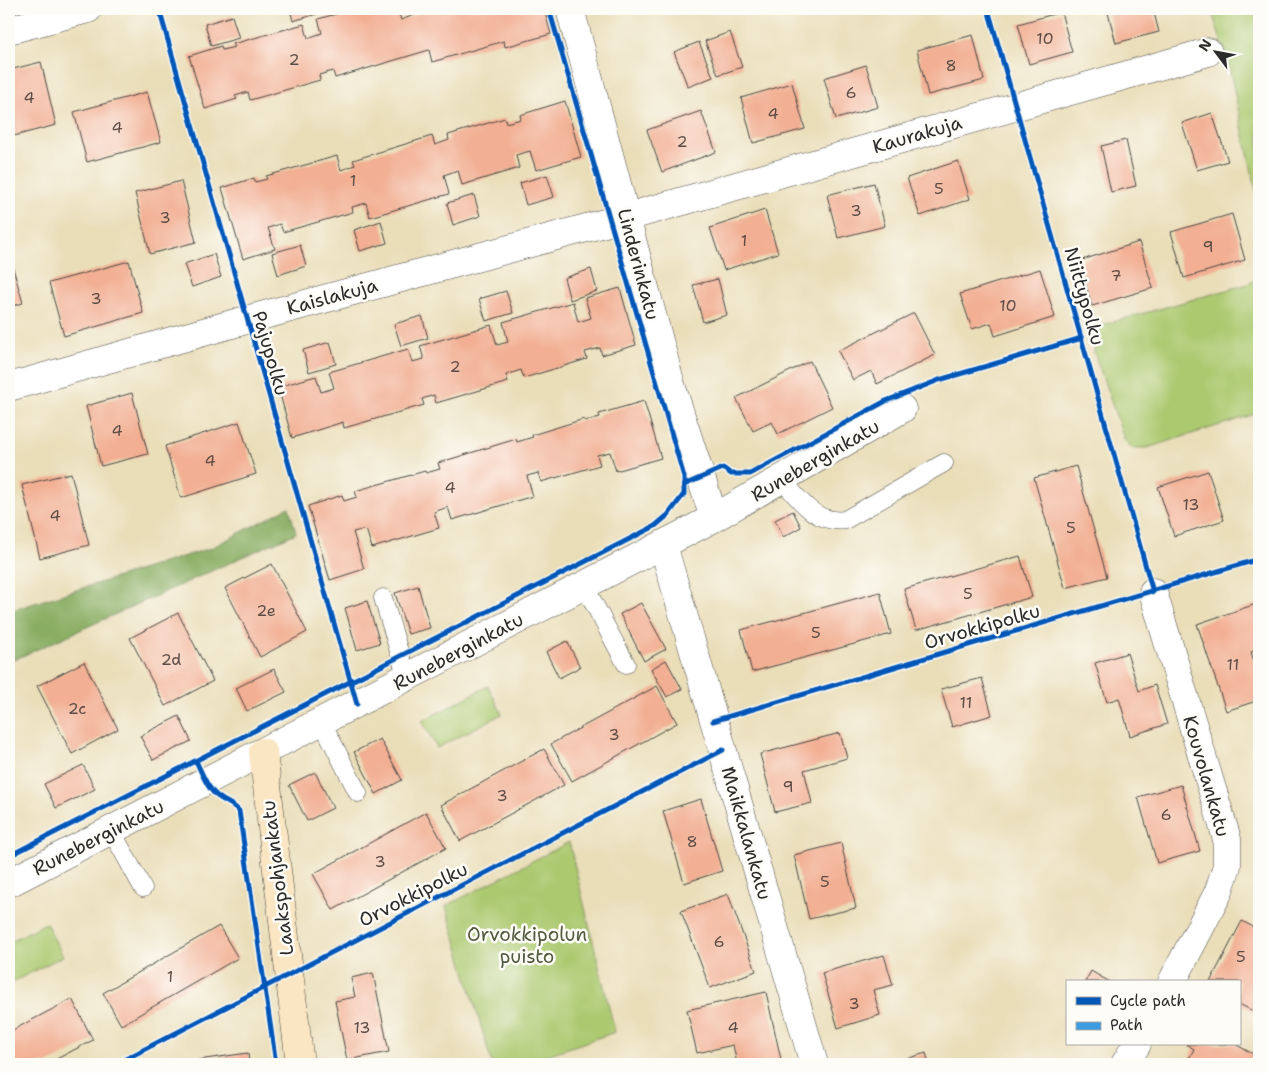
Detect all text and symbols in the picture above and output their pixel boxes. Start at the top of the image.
house number: 10 [1036,28,1054,49]
north arrow [1190,28,1240,78]
text: N [1194,36,1216,55]
house number: 2 [288,49,300,70]
house number: 8 [945,55,957,76]
house number: 6 [845,82,857,103]
house number: 4 [23,87,35,108]
house number: 4 [767,103,779,124]
street label: Kaurakuja [870,110,965,159]
house number: 4 [111,117,123,138]
house number: 2 [676,131,688,152]
house number: 1 [350,170,356,191]
house number: 5 [934,178,944,199]
house number: 3 [850,200,862,221]
street label: Linderinkatu [612,205,665,323]
house number: 3 [159,207,171,228]
house number: 1 [741,230,747,251]
house number: 9 [1202,236,1214,257]
street label: Niittypolku [1059,244,1110,348]
house number: 7 [1110,265,1122,286]
street label: Kaislakuja [284,272,381,321]
house number: 3 [90,288,102,309]
house number: 10 [999,295,1017,316]
street label: Pajupolku [247,308,295,398]
house number: 2 [449,356,461,377]
street label: Runeberginkatu [747,414,884,507]
house number: 4 [111,420,123,441]
house number: 4 [204,450,216,471]
house number: 4 [444,477,456,498]
house number: 13 [1182,494,1200,515]
house number: 4 [49,505,61,526]
house number: 5 [1066,517,1076,538]
house number: 5 [963,583,973,604]
street label: Orvokkipolku [921,598,1043,655]
house number: 2e [256,600,276,621]
street label: Runeberginkatu [389,607,528,696]
house number: 5 [811,622,821,643]
house number: 2d [161,649,181,670]
house number: 11 [1227,654,1239,675]
house number: 11 [960,692,972,713]
house number: 2c [68,698,86,719]
street label: Kouvolankatu [1177,713,1236,840]
house number: 3 [608,724,620,745]
street label: Maikkalankatu [716,764,777,903]
house number: 9 [782,776,794,797]
house number: 3 [496,785,508,806]
street label: Runeberginkatu [28,794,168,881]
street label: Laakspohjankatu [256,799,299,957]
house number: 6 [1160,804,1172,825]
house number: 8 [686,831,698,852]
house number: 3 [374,851,386,872]
street label: Orvokkipolku [354,856,472,933]
house number: 5 [820,871,830,892]
park label: Orvokkipolun puisto [467,922,587,969]
house number: 6 [713,931,725,952]
house number: 5 [1236,946,1246,967]
house number: 1 [167,966,173,987]
legend [1066,980,1240,1046]
text: Cycle path [1110,991,1186,1011]
house number: 3 [848,993,860,1014]
text: Path [1110,1015,1143,1035]
house number: 13 [353,1017,371,1038]
house number: 4 [727,1017,739,1038]

